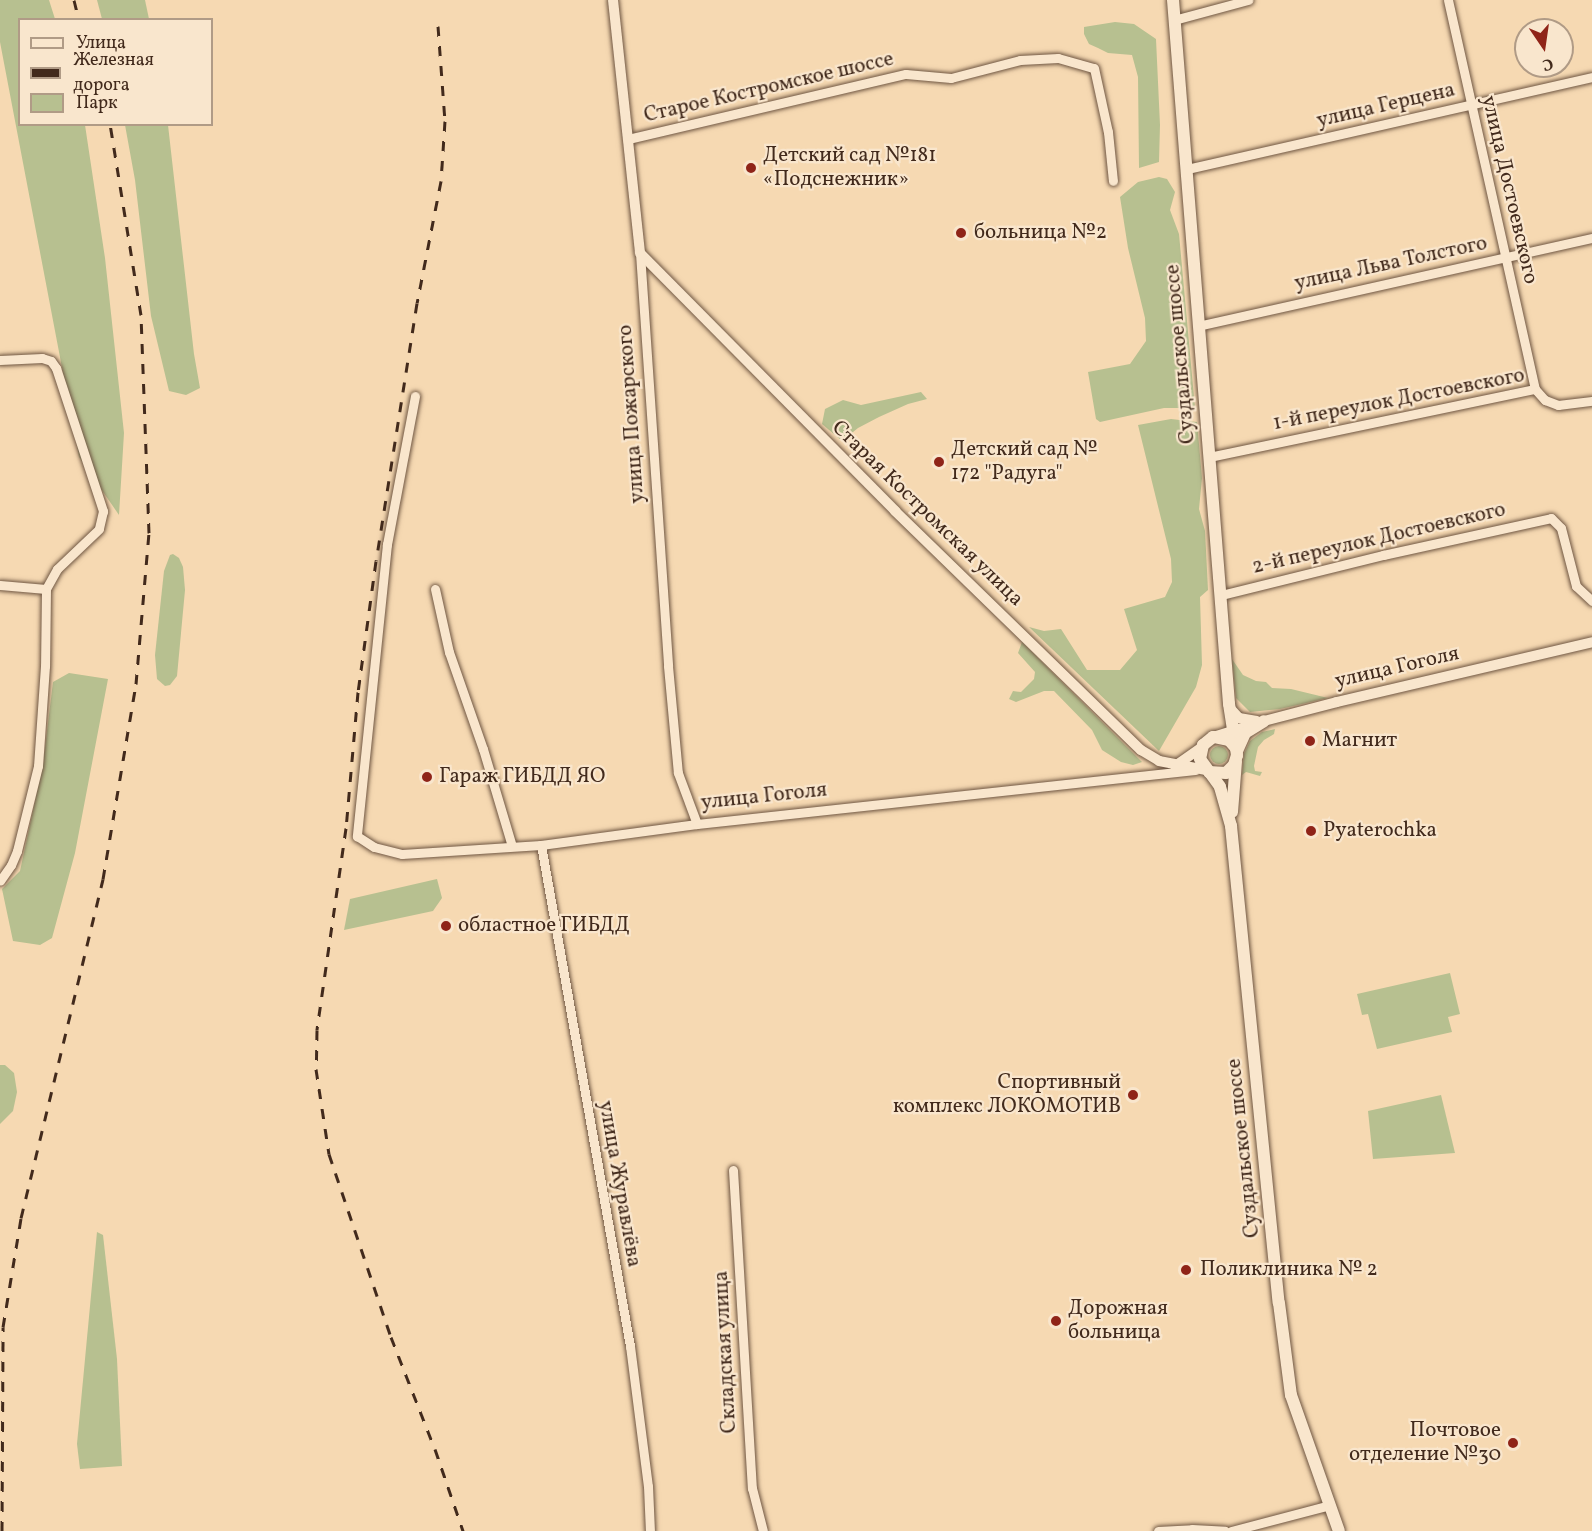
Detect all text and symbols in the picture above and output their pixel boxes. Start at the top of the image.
legend [18,18,213,126]
north arrow [1514,18,1574,78]
text: Улица [76,31,126,56]
street label: Старое Костромское шоссе [642,47,896,129]
text: Железная дорога [73,48,154,98]
text: С [1540,52,1555,75]
street label: улица Герцена [1314,78,1458,134]
text: Парк [76,91,118,116]
street label: улица Достоевского [1475,93,1543,287]
place label: Детский сад №181 «Подснежник» [763,143,936,193]
marker: Детский сад №181 «Подснежник» [744,161,758,175]
place label: больница №2 [974,220,1107,246]
marker: больница №2 [952,224,970,242]
street label: улица Льва Толстого [1292,231,1490,297]
street label: Суздальское шоссе [1161,263,1201,445]
street label: улица Пожарского [613,324,651,504]
street label: 1-й переулок Достоевского [1271,363,1527,437]
street label: Старая Костромская улица [826,416,1028,612]
place label: Детский сад № 172 "Радуга" [951,437,1097,487]
marker: Детский сад № 172 "Радуга" [932,455,946,469]
street label: 2-й переулок Достоевского [1250,498,1508,580]
street label: улица Гоголя [1332,641,1462,695]
place label: Магнит [1322,728,1397,754]
marker: Магнит [1303,734,1317,748]
place label: Гараж ГИБДД ЯО [439,764,605,790]
marker: Гараж ГИБДД ЯО [420,770,434,784]
street label: улица Гоголя [700,778,828,816]
place label: Pyaterochka [1323,818,1437,844]
marker: Pyaterochka [1304,824,1318,838]
place label: областное ГИБДД [458,913,630,939]
marker: областное ГИБДД [439,919,453,933]
street label: Суздальское шоссе [1222,1057,1266,1239]
place label: Спортивный комплекс ЛОКОМОТИВ [893,1070,1121,1120]
marker: Спортивный комплекс ЛОКОМОТИВ [1126,1088,1140,1102]
street label: улица Журавлёва [592,1099,646,1269]
place label: Поликлиника № 2 [1200,1257,1378,1283]
marker: Поликлиника № 2 [1177,1261,1195,1279]
street label: Складская улица [709,1270,743,1434]
place label: Дорожная больница [1068,1296,1168,1346]
marker: Дорожная больница [1049,1314,1063,1328]
place label: Почтовое отделение №30 [1349,1418,1501,1468]
marker: Почтовое отделение №30 [1506,1436,1520,1450]

